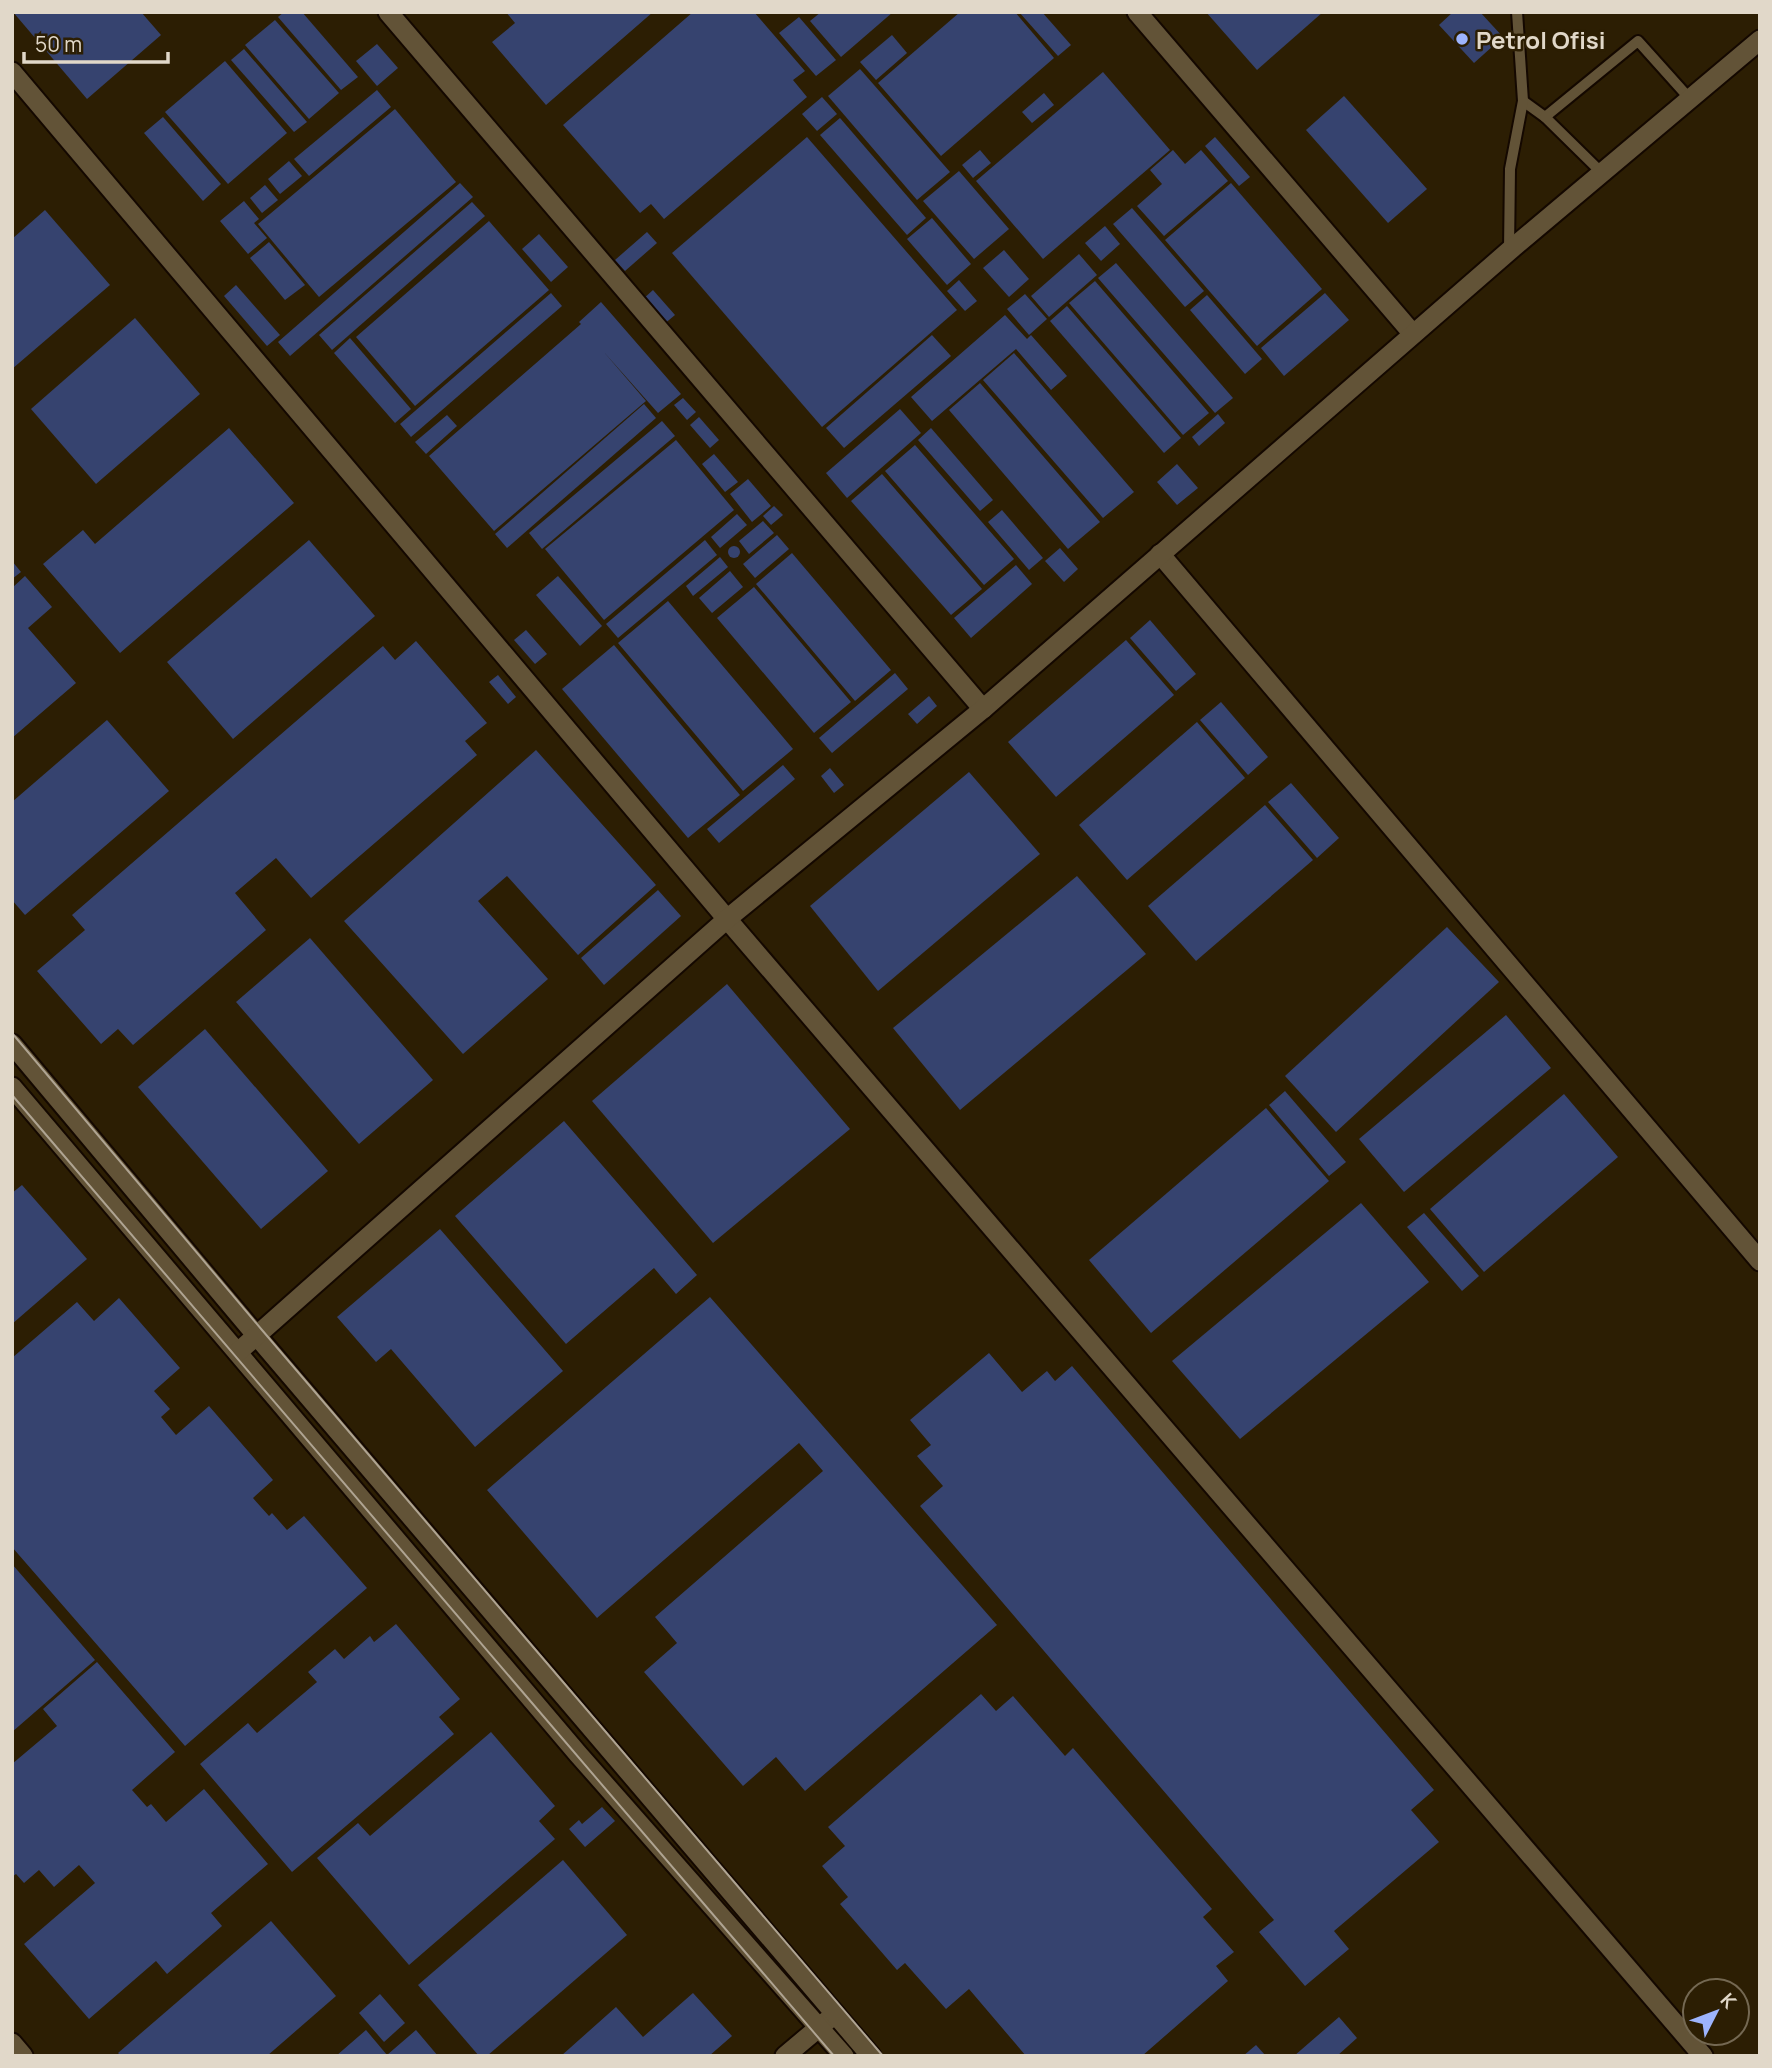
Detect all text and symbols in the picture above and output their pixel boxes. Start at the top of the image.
scale bar [24,21,168,65]
place label: Petrol Ofisi [1476,23,1606,56]
text: 50 m [35,30,82,58]
marker: Petrol Ofisi [1454,31,1470,47]
north arrow [1681,1977,1751,2047]
text: K [1715,1987,1743,2014]

